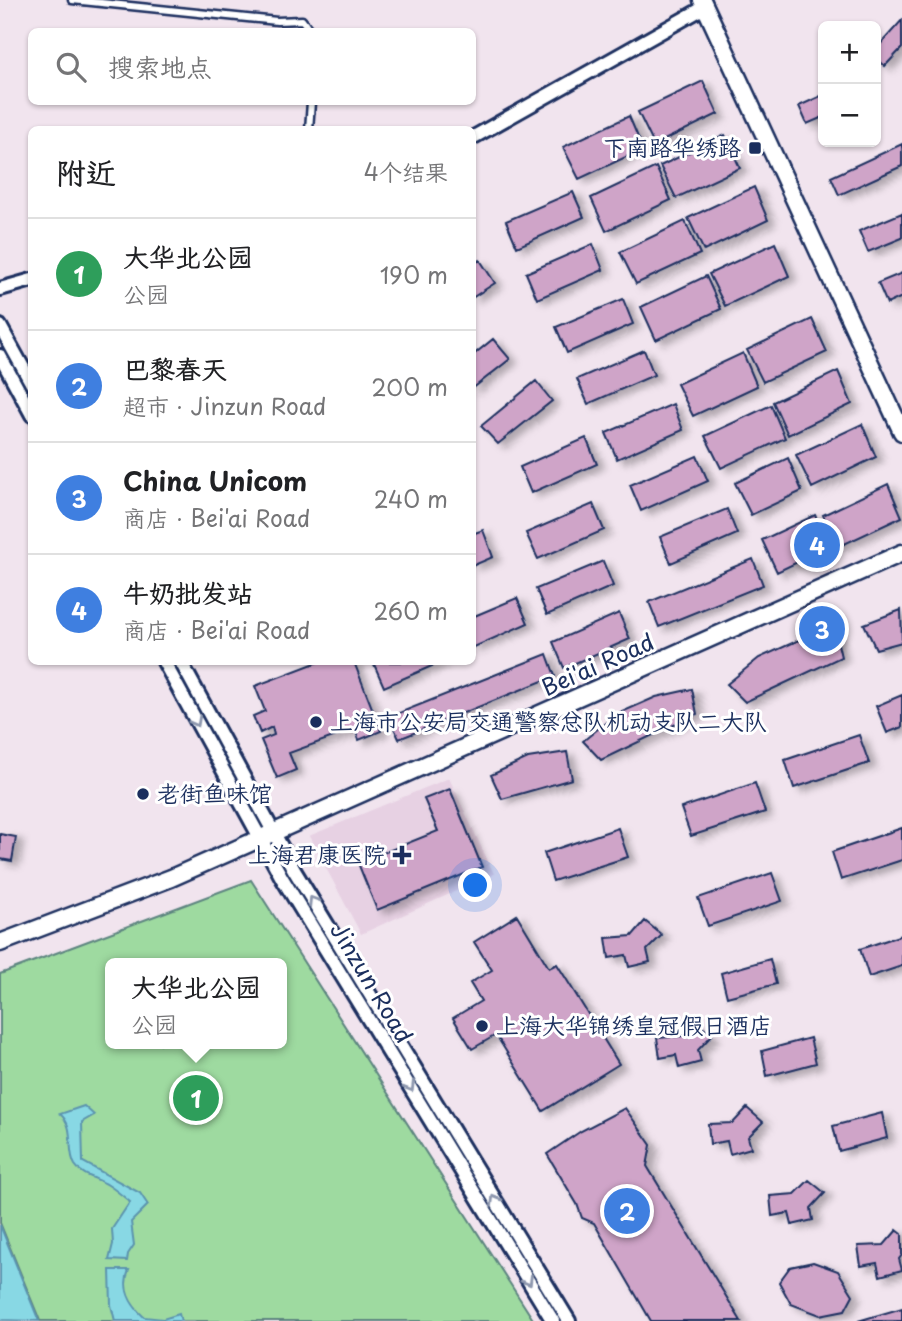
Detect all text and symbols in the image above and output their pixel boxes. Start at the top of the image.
map controls [818,21,881,147]
button: + [818,21,881,84]
search box [28,28,476,105]
text: 搜索地点 [108,47,212,86]
icon: search [52,48,90,86]
button: − [818,84,881,147]
place label: 下南路华绣路 [603,129,741,164]
marker: 下南路华绣路 [747,140,763,156]
text: 附近 [56,149,116,194]
text: 4个结果 [364,154,448,189]
text: 大华北公园 [123,237,253,276]
text: 1 [74,257,85,292]
text: 190 m [380,257,448,292]
text: 公园 [123,276,169,311]
text: 巴黎春天 [123,349,227,388]
text: 2 [71,369,87,404]
text: 200 m [371,369,448,404]
text: 超市 · Jinzun Road [123,388,326,423]
text: China Unicom [123,461,307,500]
text: 3 [71,481,87,516]
text: 240 m [374,481,448,516]
text: 商店 · Bei'ai Road [123,500,310,535]
pin: 4 [794,519,840,571]
text: 牛奶批发站 [123,573,253,612]
text: 4 [71,593,87,628]
text: 260 m [373,593,448,628]
pin: 3 [799,603,845,655]
text: 商店 · Bei'ai Road [123,612,310,647]
street label: Bei'ai Road [536,623,659,704]
place label: 上海市公安局交通警察总队机动支队二大队 [330,703,767,738]
one-way arrow [188,714,202,727]
marker: 上海市公安局交通警察总队机动支队二大队 [308,714,324,730]
place label: 老街鱼味馆 [157,775,272,810]
marker: 老街鱼味馆 [135,786,151,802]
place label: 上海君康医院 [248,836,386,871]
marker: 上海君康医院 [392,845,412,865]
your location [458,868,492,902]
one-way arrow [308,896,321,909]
street label: Jinzun Road [322,915,422,1049]
popup [105,958,287,1049]
text: 大华北公园 [131,967,261,1006]
text: 公园 [131,1006,177,1041]
place label: 上海大华锦绣皇冠假日酒店 [496,1007,772,1042]
marker: 上海大华锦绣皇冠假日酒店 [474,1018,490,1034]
pin: 1 [173,1072,219,1124]
one-way arrow [401,1080,414,1093]
pin: 2 [604,1185,650,1237]
one-way arrow [491,1194,504,1207]
one-way arrow [520,1274,533,1287]

